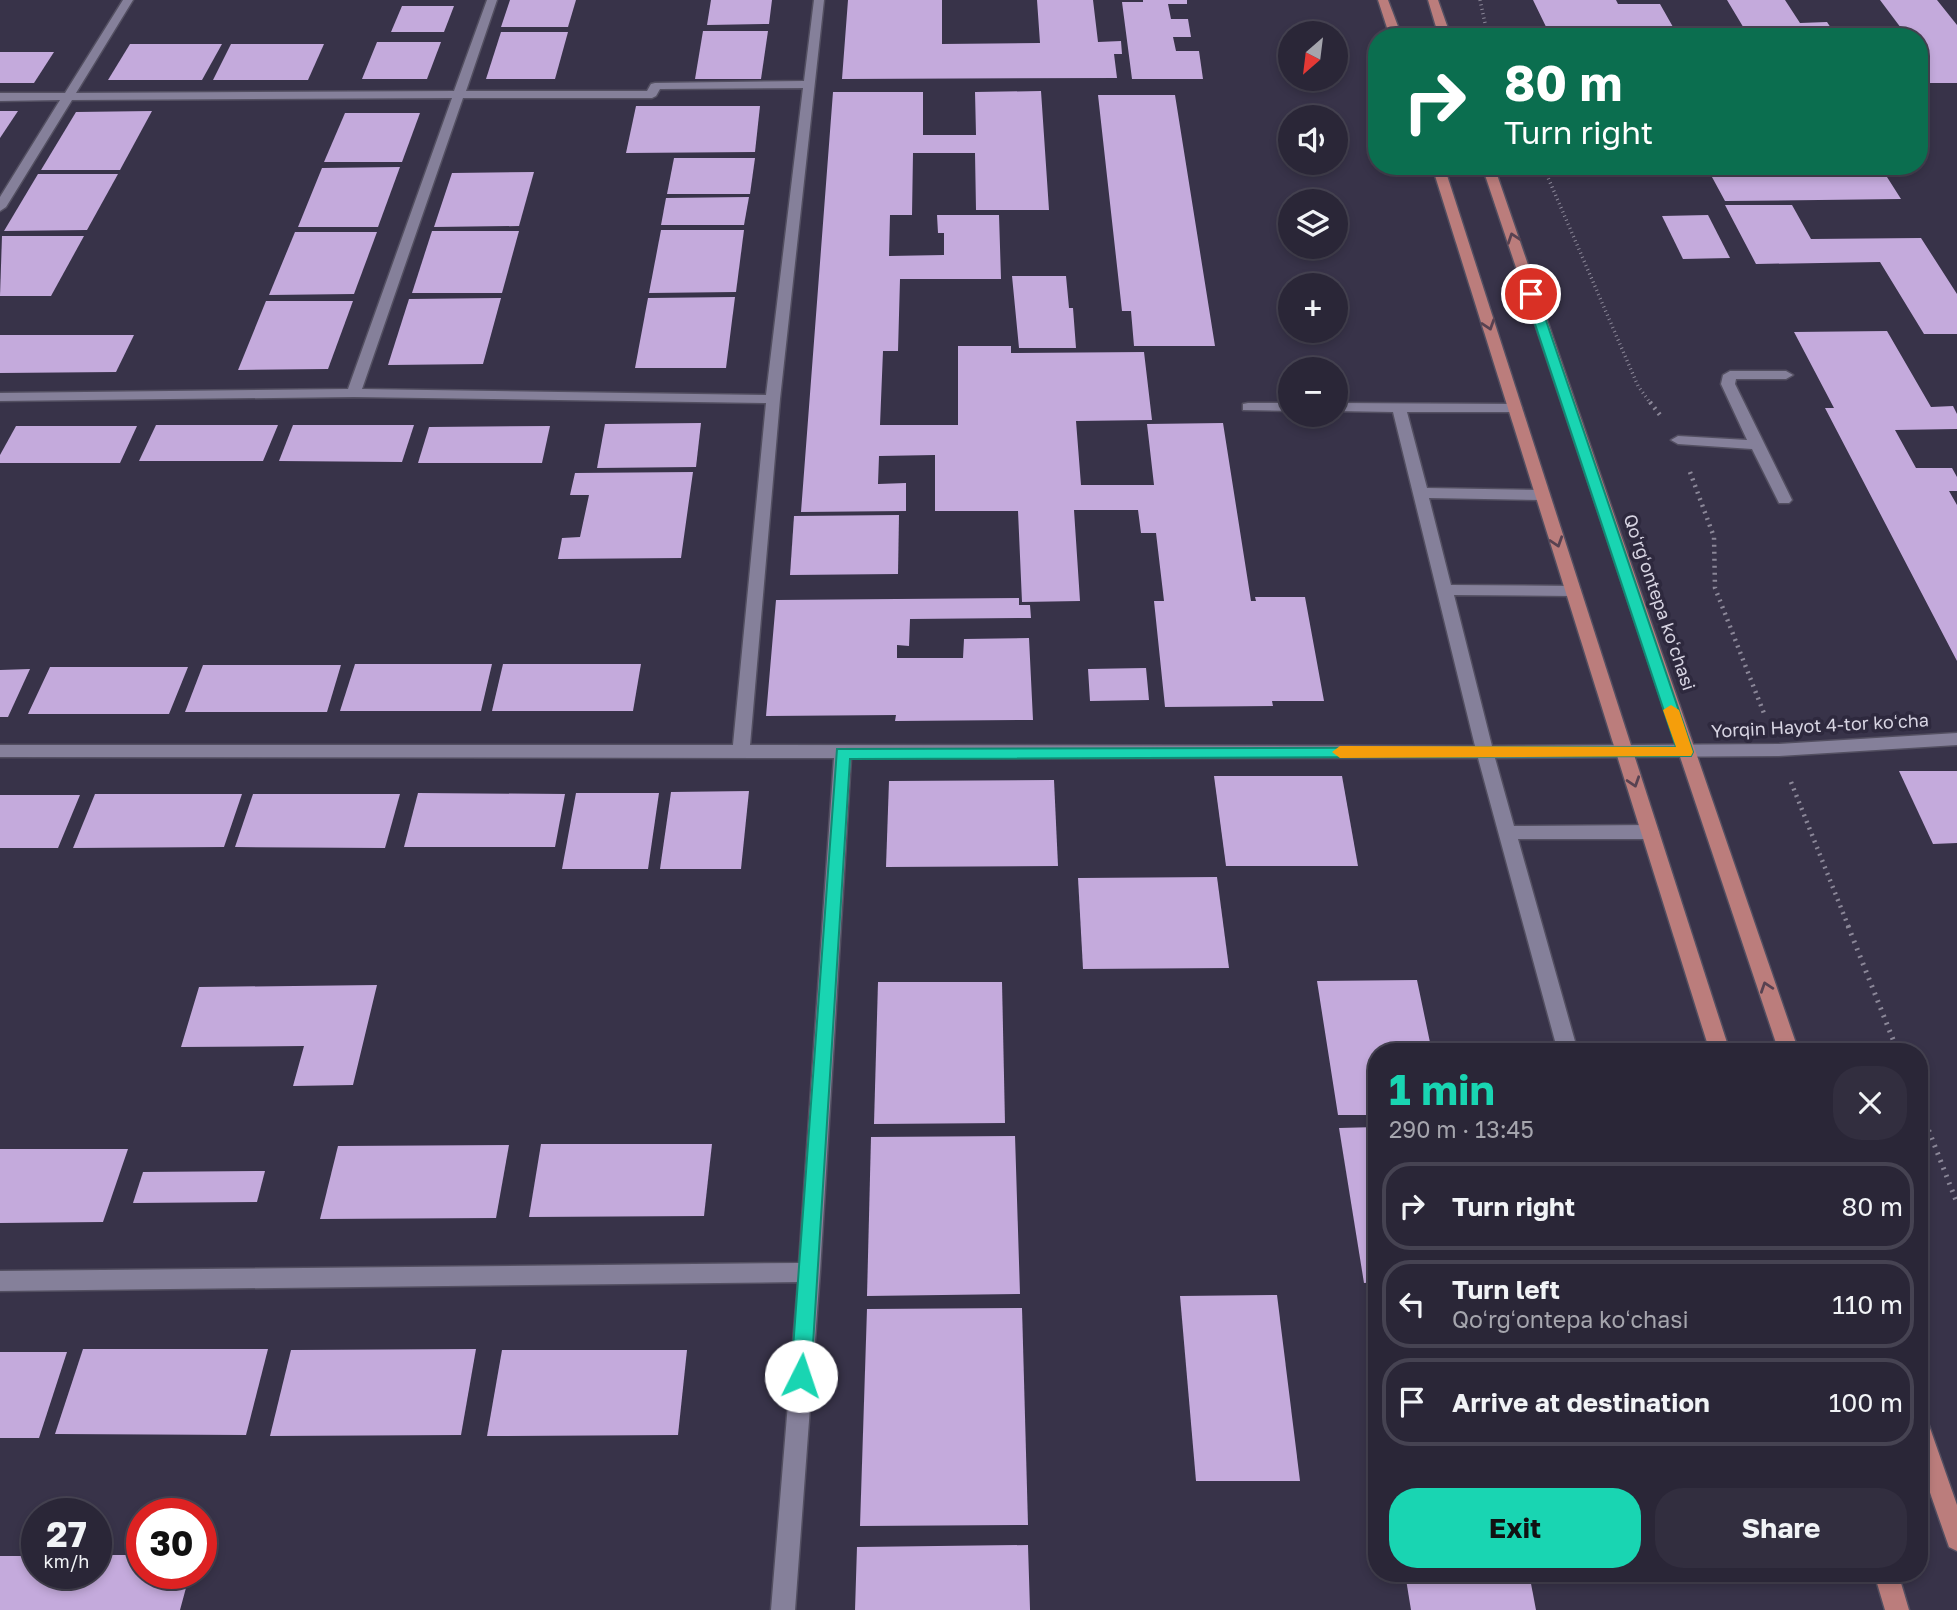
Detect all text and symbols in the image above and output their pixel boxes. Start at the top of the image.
north arrow [1278,21,1348,91]
map controls [1278,21,1348,427]
text: 80 m [1504,53,1622,112]
icon: right [1389,56,1480,147]
button: sound [1278,105,1348,175]
text: Turn right [1504,113,1653,151]
button: layers [1278,189,1348,259]
one-way arrow [1506,232,1521,244]
pin [1501,264,1561,324]
button: + [1278,273,1348,343]
icon: arrive [1512,275,1550,313]
one-way arrow [1480,318,1495,330]
button: − [1278,357,1348,427]
street label: Qoʻrgʻontepa koʻchasi [1619,511,1701,693]
one-way arrow [1549,535,1564,547]
street label: Yorqin Hayot 4-tor koʻcha [1711,708,1929,742]
one-way arrow [1626,775,1640,787]
one-way arrow [1760,982,1774,994]
text: 1 min [1389,1064,1495,1114]
button: close [1833,1066,1907,1140]
text: 290 m · 13:45 [1389,1115,1534,1143]
icon: right [1393,1187,1431,1225]
text: Turn right [1452,1191,1575,1222]
text: 80 m [1842,1191,1903,1222]
text: Turn left [1452,1274,1560,1305]
icon: left [1393,1285,1431,1323]
text: 110 m [1832,1289,1903,1320]
text: Qoʻrgʻontepa koʻchasi [1452,1305,1689,1333]
position arrow [764,1339,838,1413]
icon: arrive [1393,1383,1431,1421]
text: Arrive at destination [1452,1387,1710,1418]
text: 100 m [1829,1387,1903,1418]
button: Exit [1389,1488,1641,1568]
button: Share [1655,1488,1907,1568]
speed limit sign: 30 [126,1498,217,1589]
text: 27 [46,1513,87,1555]
text: km/h [44,1550,89,1572]

